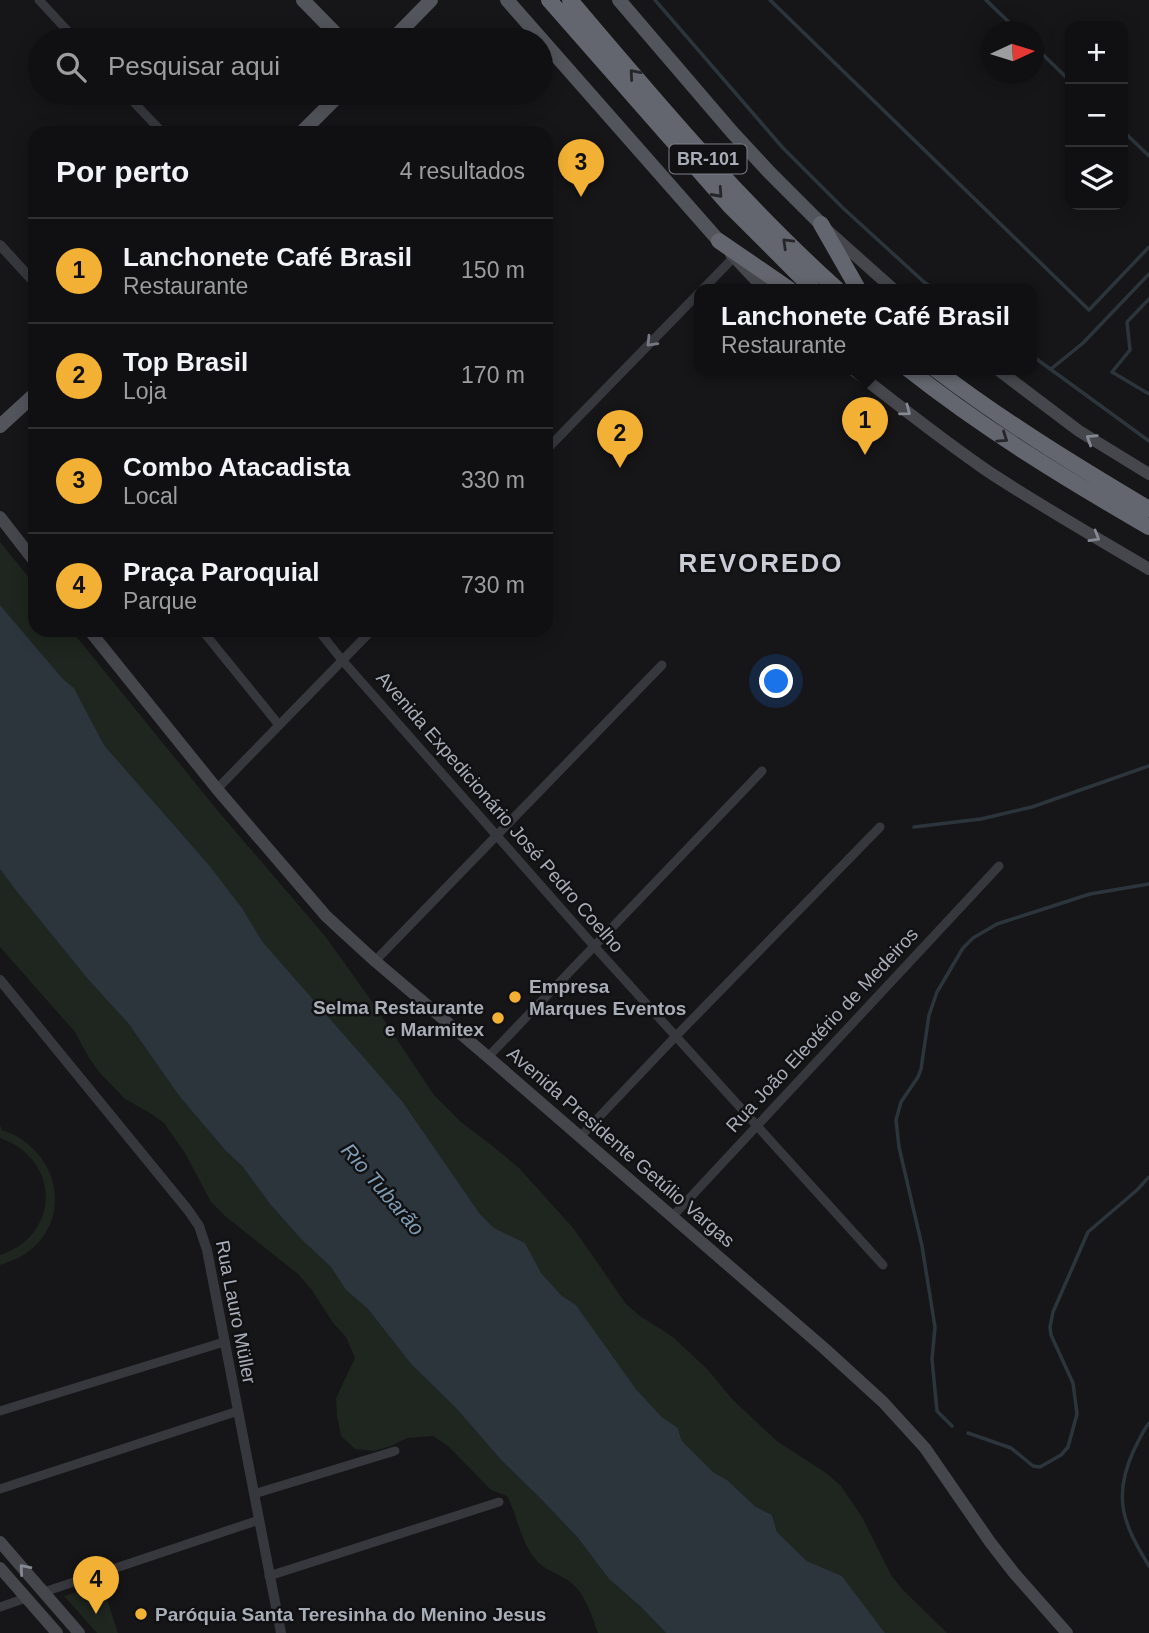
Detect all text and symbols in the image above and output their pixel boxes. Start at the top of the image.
north arrow [981,21,1044,84]
map controls [1065,21,1128,210]
button: + [1065,21,1128,84]
search box [28,28,553,105]
icon: search [52,48,90,86]
text: Pesquisar aqui [108,51,280,81]
one-way arrow [630,69,642,82]
button: − [1065,84,1128,147]
pin: 3 [558,139,604,197]
road number: BR-101 [670,144,746,174]
button: layers [1065,147,1128,210]
text: Por perto [56,155,189,188]
text: 4 resultados [400,158,525,184]
one-way arrow [709,185,722,198]
one-way arrow [782,238,795,251]
text: Lanchonete Café Brasil [123,242,412,272]
text: 1 [73,257,85,283]
text: 150 m [461,257,525,283]
text: Restaurante [123,273,248,299]
popup [694,284,1037,375]
text: Lanchonete Café Brasil [721,301,1010,331]
text: Restaurante [721,332,846,358]
one-way arrow [647,334,660,347]
text: Top Brasil [123,347,248,377]
text: 2 [73,362,85,388]
text: 170 m [461,362,525,388]
text: Loja [123,378,166,404]
pin: 1 [842,397,888,455]
one-way arrow [898,403,911,415]
pin: 2 [597,410,643,468]
one-way arrow [995,430,1008,443]
one-way arrow [1085,434,1098,447]
text: Combo Atacadista [123,452,350,482]
text: 3 [73,467,85,493]
text: 330 m [461,467,525,493]
text: Local [123,483,178,509]
one-way arrow [1087,529,1100,542]
district label: REVOREDO [679,548,843,578]
text: Praça Paroquial [123,557,320,587]
text: 4 [73,572,85,598]
text: 730 m [461,572,525,598]
text: Parque [123,588,197,614]
your location [759,664,793,698]
street label: Avenida Expedicionário José Pedro Coelho [372,667,628,957]
street label: Rua João Eleotério de Medeiros [722,924,922,1136]
place label: Empresa Marques Eventos [529,976,686,1019]
marker: Empresa Marques Eventos [507,989,523,1005]
place label: Selma Restaurante e Marmitex [313,997,484,1040]
marker: Selma Restaurante e Marmitex [490,1010,506,1026]
street label: Avenida Presidente Getúlio Vargas [503,1043,739,1251]
water label: Rio Tubarão [337,1138,429,1240]
street label: Rua Lauro Müller [212,1238,260,1386]
pin: 4 [73,1556,119,1614]
one-way arrow [19,1564,32,1577]
place label: Paróquia Santa Teresinha do Menino Jesus [155,1604,546,1625]
marker: Paróquia Santa Teresinha do Menino Jesus [133,1606,149,1622]

